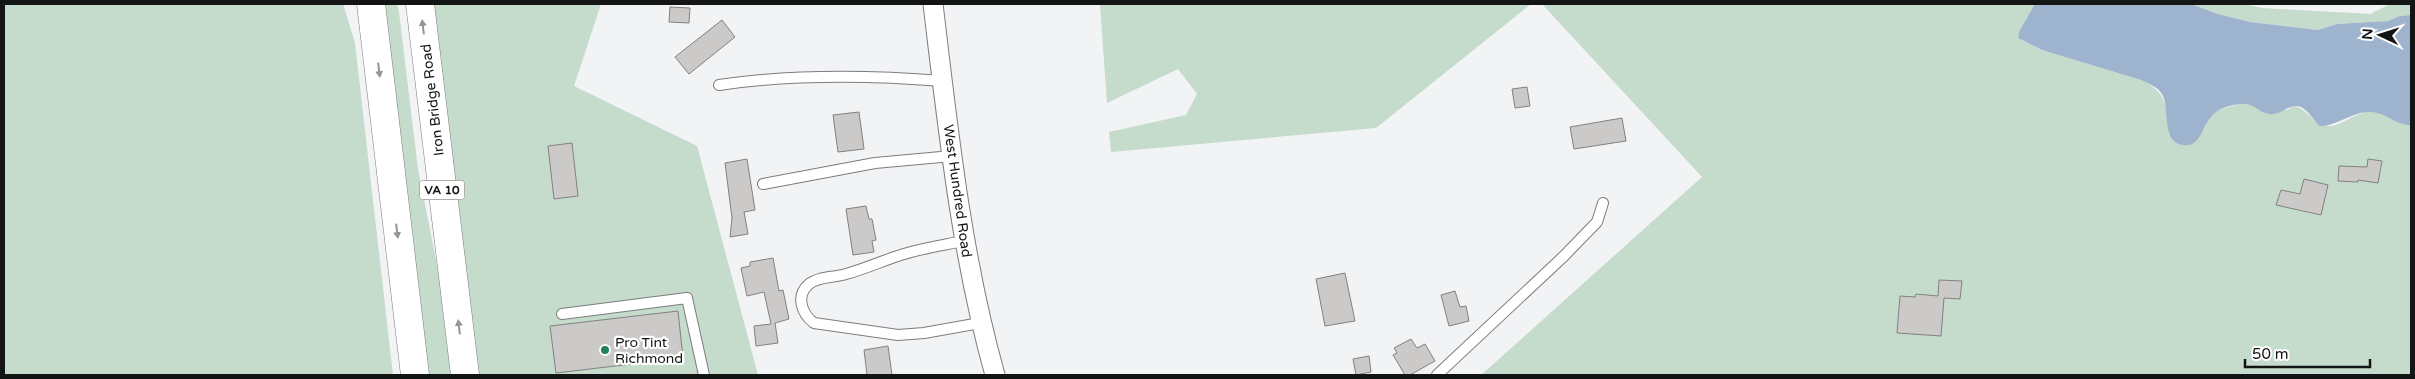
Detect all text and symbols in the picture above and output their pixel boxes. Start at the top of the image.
north arrow [2355,10,2405,60]
one-way arrow [419,18,427,34]
text: N [2359,28,2376,40]
street label: Iron Bridge Road [417,43,448,157]
one-way arrow [375,62,383,78]
street label: West Hundred Road [940,123,975,259]
road number: VA 10 [420,180,464,200]
one-way arrow [393,223,401,239]
one-way arrow [455,319,463,335]
place label: Pro Tint Richmond [615,334,683,367]
scale bar [2245,336,2370,368]
marker: Pro Tint Richmond [599,344,611,356]
text: 50 m [2252,345,2289,363]

